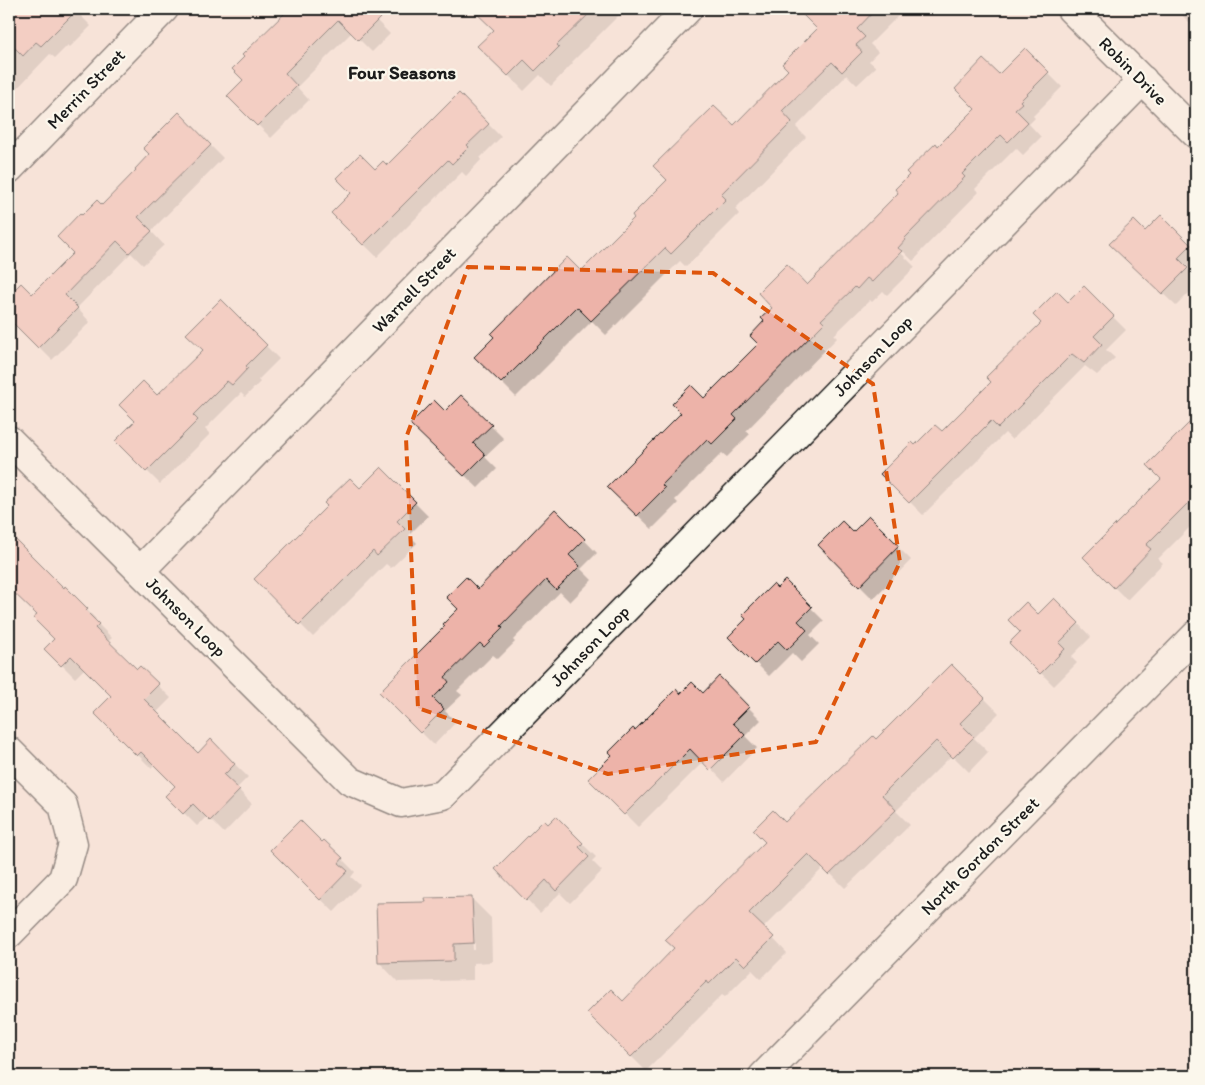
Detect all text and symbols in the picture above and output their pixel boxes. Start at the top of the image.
street label: Robin Drive [1094,32,1172,110]
street label: Merrin Street [42,44,130,134]
district label: Four Seasons [348,61,457,84]
street label: Warnell Street [367,242,461,338]
street label: Johnson Loop [829,311,917,401]
street label: Johnson Loop [141,572,231,662]
street label: Johnson Loop [546,601,634,691]
street label: North Gordon Street [916,792,1044,920]

